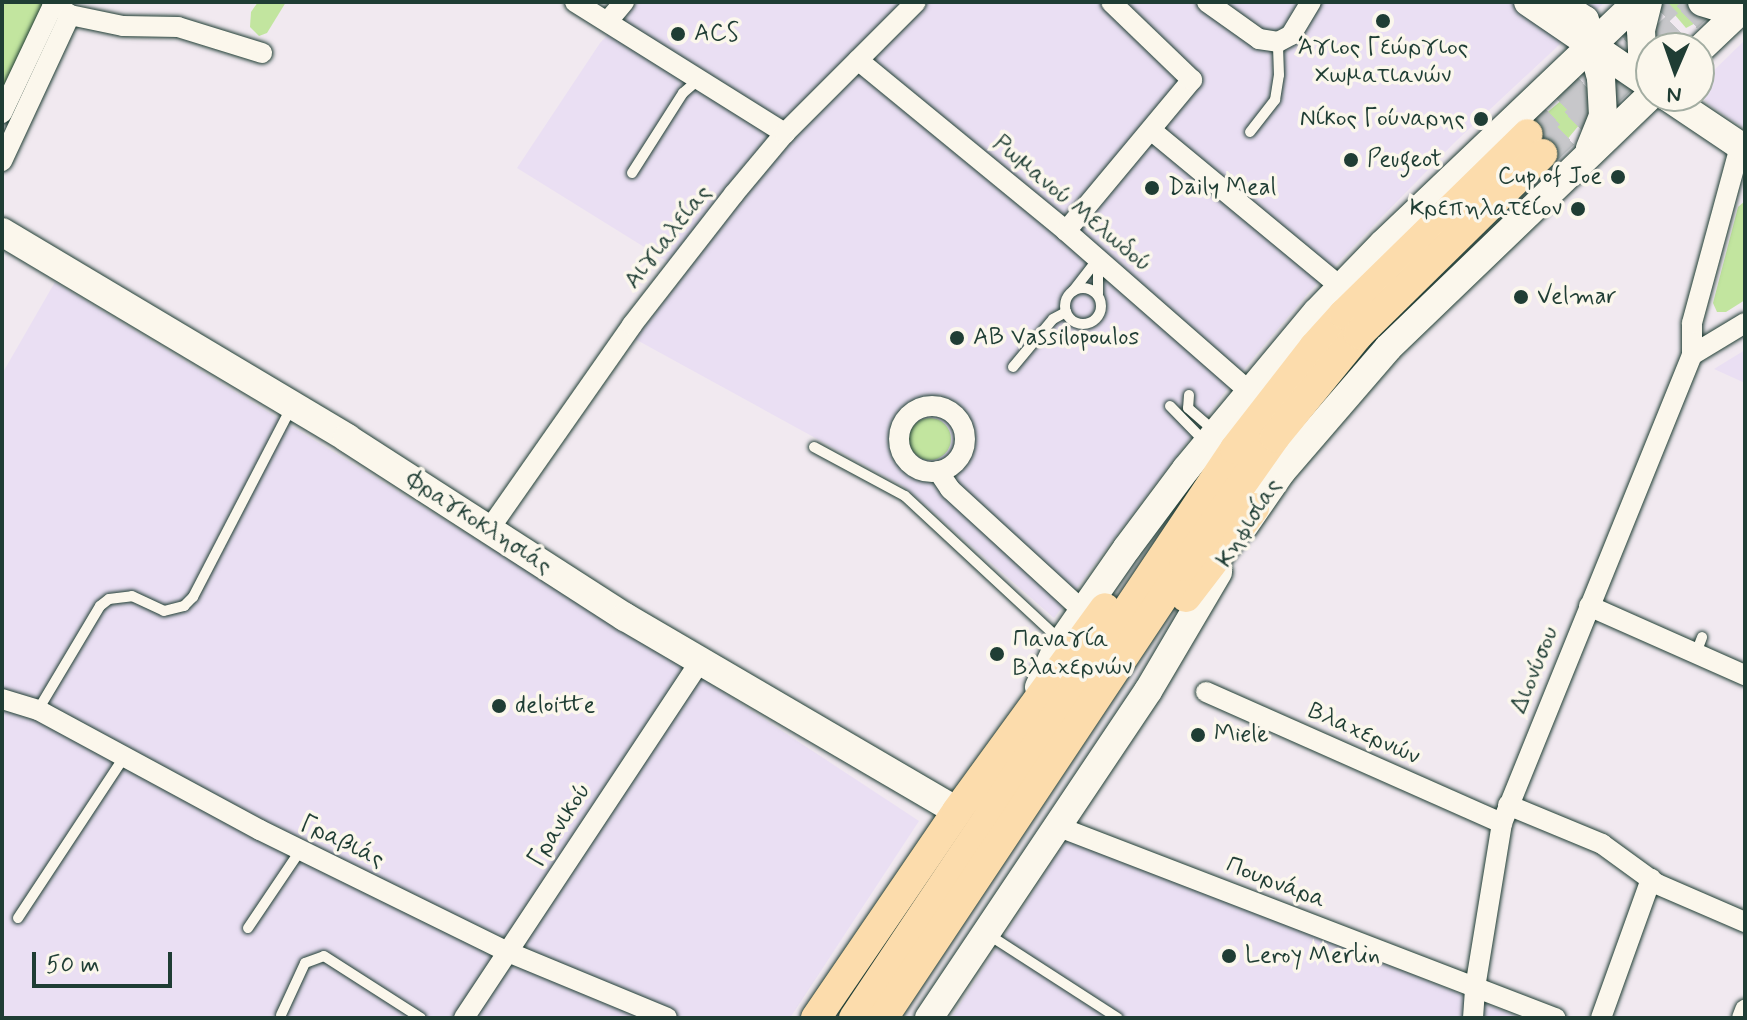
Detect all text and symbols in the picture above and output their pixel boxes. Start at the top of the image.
marker: Άγιος Γεώργιος Χωματιανών [1374,12,1392,30]
place label: ACS [694,20,739,48]
marker: ACS [669,25,687,43]
north arrow [1635,32,1715,112]
place label: Άγιος Γεώργιος Χωματιανών [1298,34,1468,90]
text: N [1666,80,1682,108]
place label: Νίκος Γούναρης [1300,105,1465,133]
marker: Νίκος Γούναρης [1472,110,1490,128]
street label: Ρωμανού Μελωδού [987,129,1157,279]
place label: Peugeot [1367,146,1442,174]
marker: Peugeot [1342,151,1360,169]
place label: Cup of Joe [1496,163,1602,191]
marker: Cup of Joe [1609,168,1627,186]
place label: Daily Meal [1168,174,1276,202]
street label: Αιγιαλείας [618,179,718,295]
marker: Daily Meal [1143,179,1161,197]
place label: Κρεπηλατείον [1410,195,1562,223]
marker: Κρεπηλατείον [1569,200,1587,218]
place label: Velmar [1537,283,1617,311]
marker: Velmar [1512,288,1530,306]
place label: AB Vassilopoulos [973,324,1132,352]
marker: AB Vassilopoulos [948,329,966,347]
street label: Φραγκοκλησιάς [401,465,557,581]
street label: Κηφισίας [1210,473,1288,573]
street label: Διονύσου [1505,623,1565,717]
place label: Παναγία Βλαχερνών [1013,626,1132,682]
marker: Παναγία Βλαχερνών [988,645,1006,663]
place label: deloitte [515,692,595,720]
marker: deloitte [490,697,508,715]
street label: Βλαχερνών [1304,697,1424,771]
place label: Miele [1214,721,1268,749]
marker: Miele [1189,726,1207,744]
street label: Γρανικού [522,778,598,872]
street label: Γραβιάς [295,809,389,875]
street label: Πουρνάρα [1222,851,1330,915]
scale bar [36,936,176,986]
place label: Leroy Merlin [1245,942,1377,970]
marker: Leroy Merlin [1220,947,1238,965]
text: 50 m [46,950,100,981]

